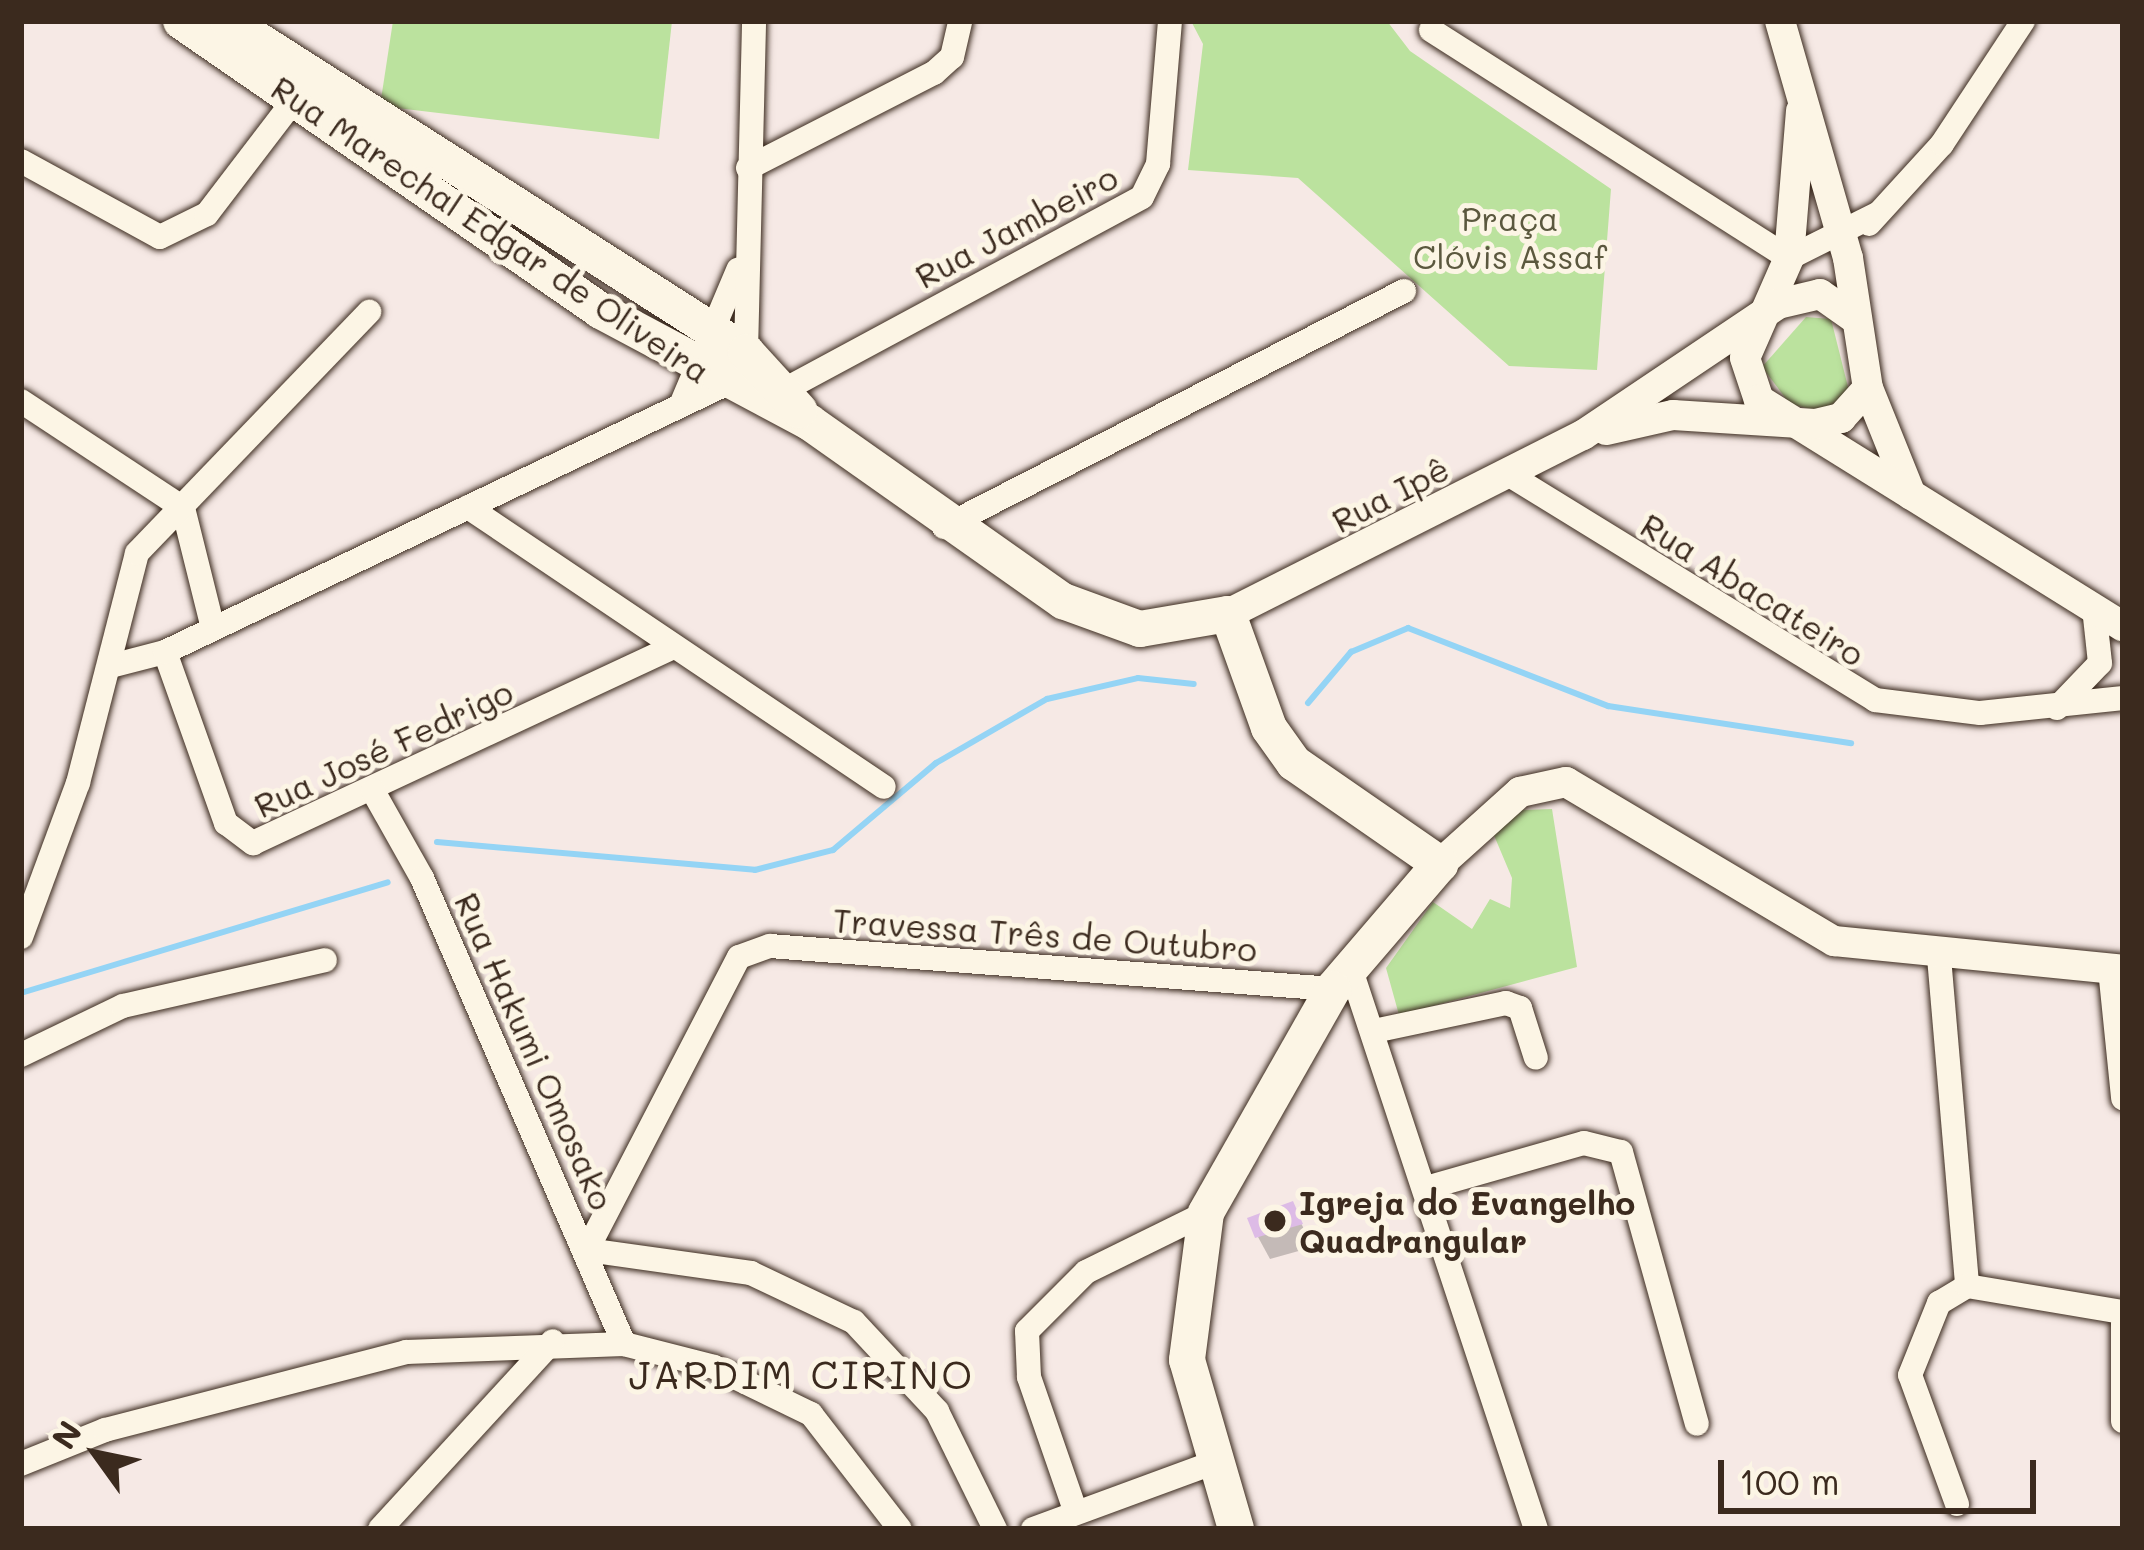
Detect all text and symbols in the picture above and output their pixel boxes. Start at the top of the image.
street label: Rua Marechal Edgar de Oliveira [264,67,718,391]
street label: Rua Jambeiro [908,156,1124,296]
park label: Praça Clóvis Assaf [1413,198,1607,276]
street label: Rua Ipê [1325,448,1455,540]
street label: Rua Abacateiro [1634,504,1872,674]
street label: Rua José Fedrigo [248,671,518,825]
street label: Rua Hakumi Omosako [447,886,623,1216]
street label: Travessa Três de Outubro [832,899,1258,969]
place label: Igreja do Evangelho Quadrangular [1299,1182,1635,1260]
marker: Igreja do Evangelho Quadrangular [1262,1208,1288,1234]
district label: JARDIM CIRINO [629,1351,975,1397]
north arrow [36,1394,156,1514]
text: N [41,1412,90,1456]
scale bar [1724,1436,2042,1510]
text: 100 m [1739,1457,1840,1504]

